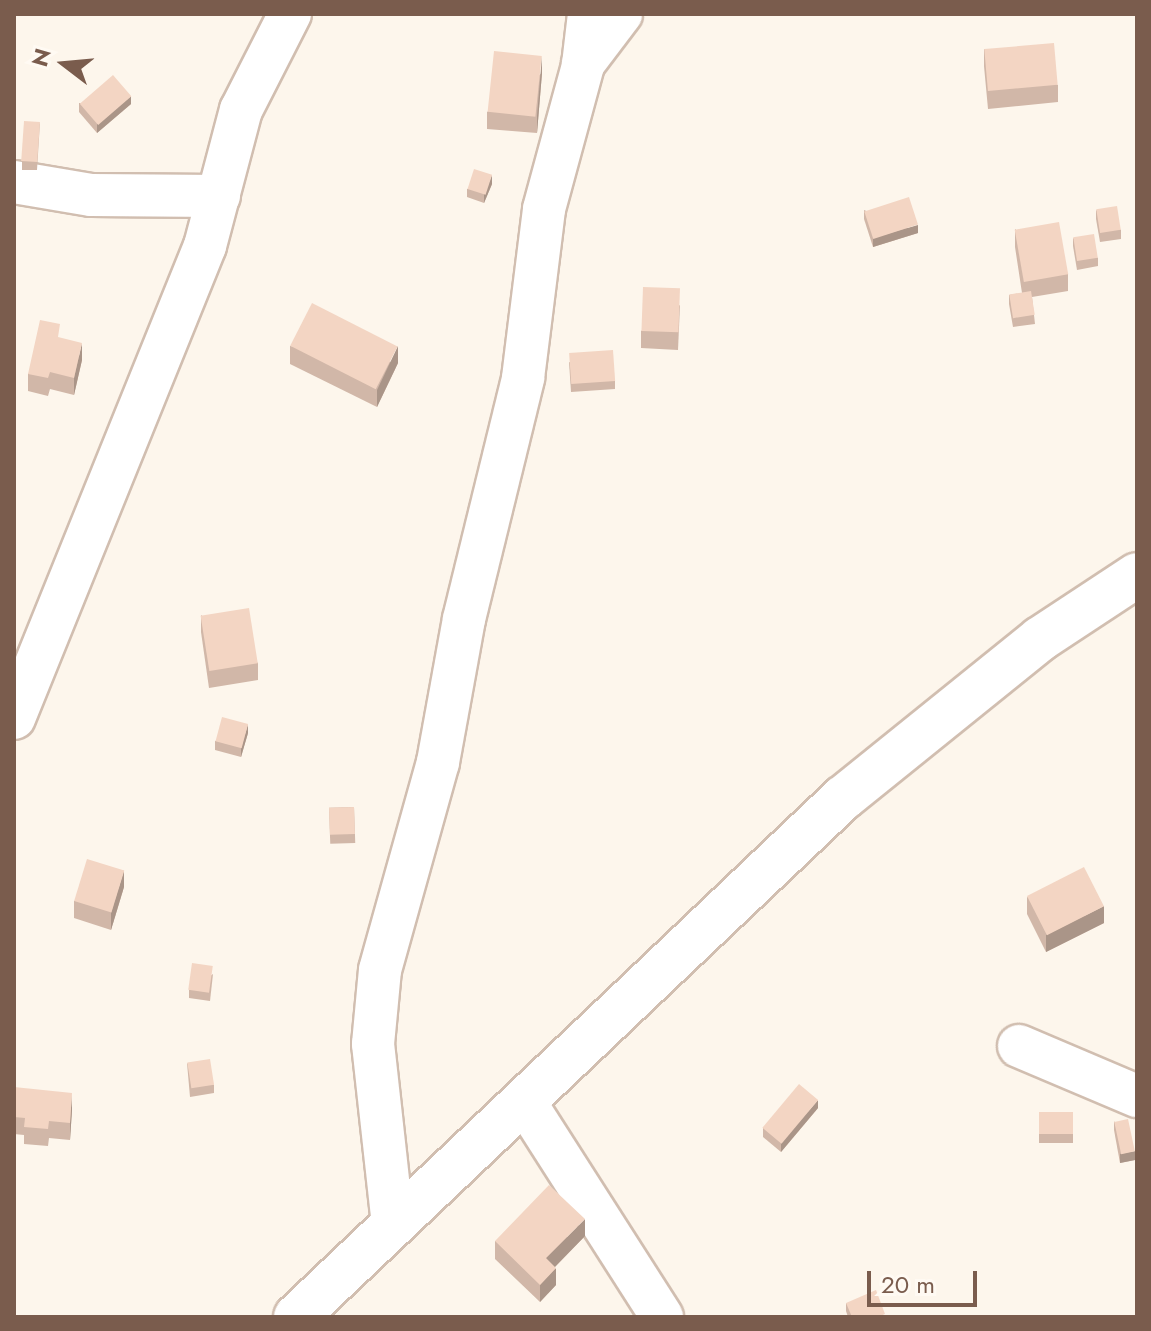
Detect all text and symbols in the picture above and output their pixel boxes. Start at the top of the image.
north arrow [24,24,104,104]
text: N [23,45,59,70]
scale bar [871,1255,981,1305]
text: 20 m [881,1267,935,1302]

